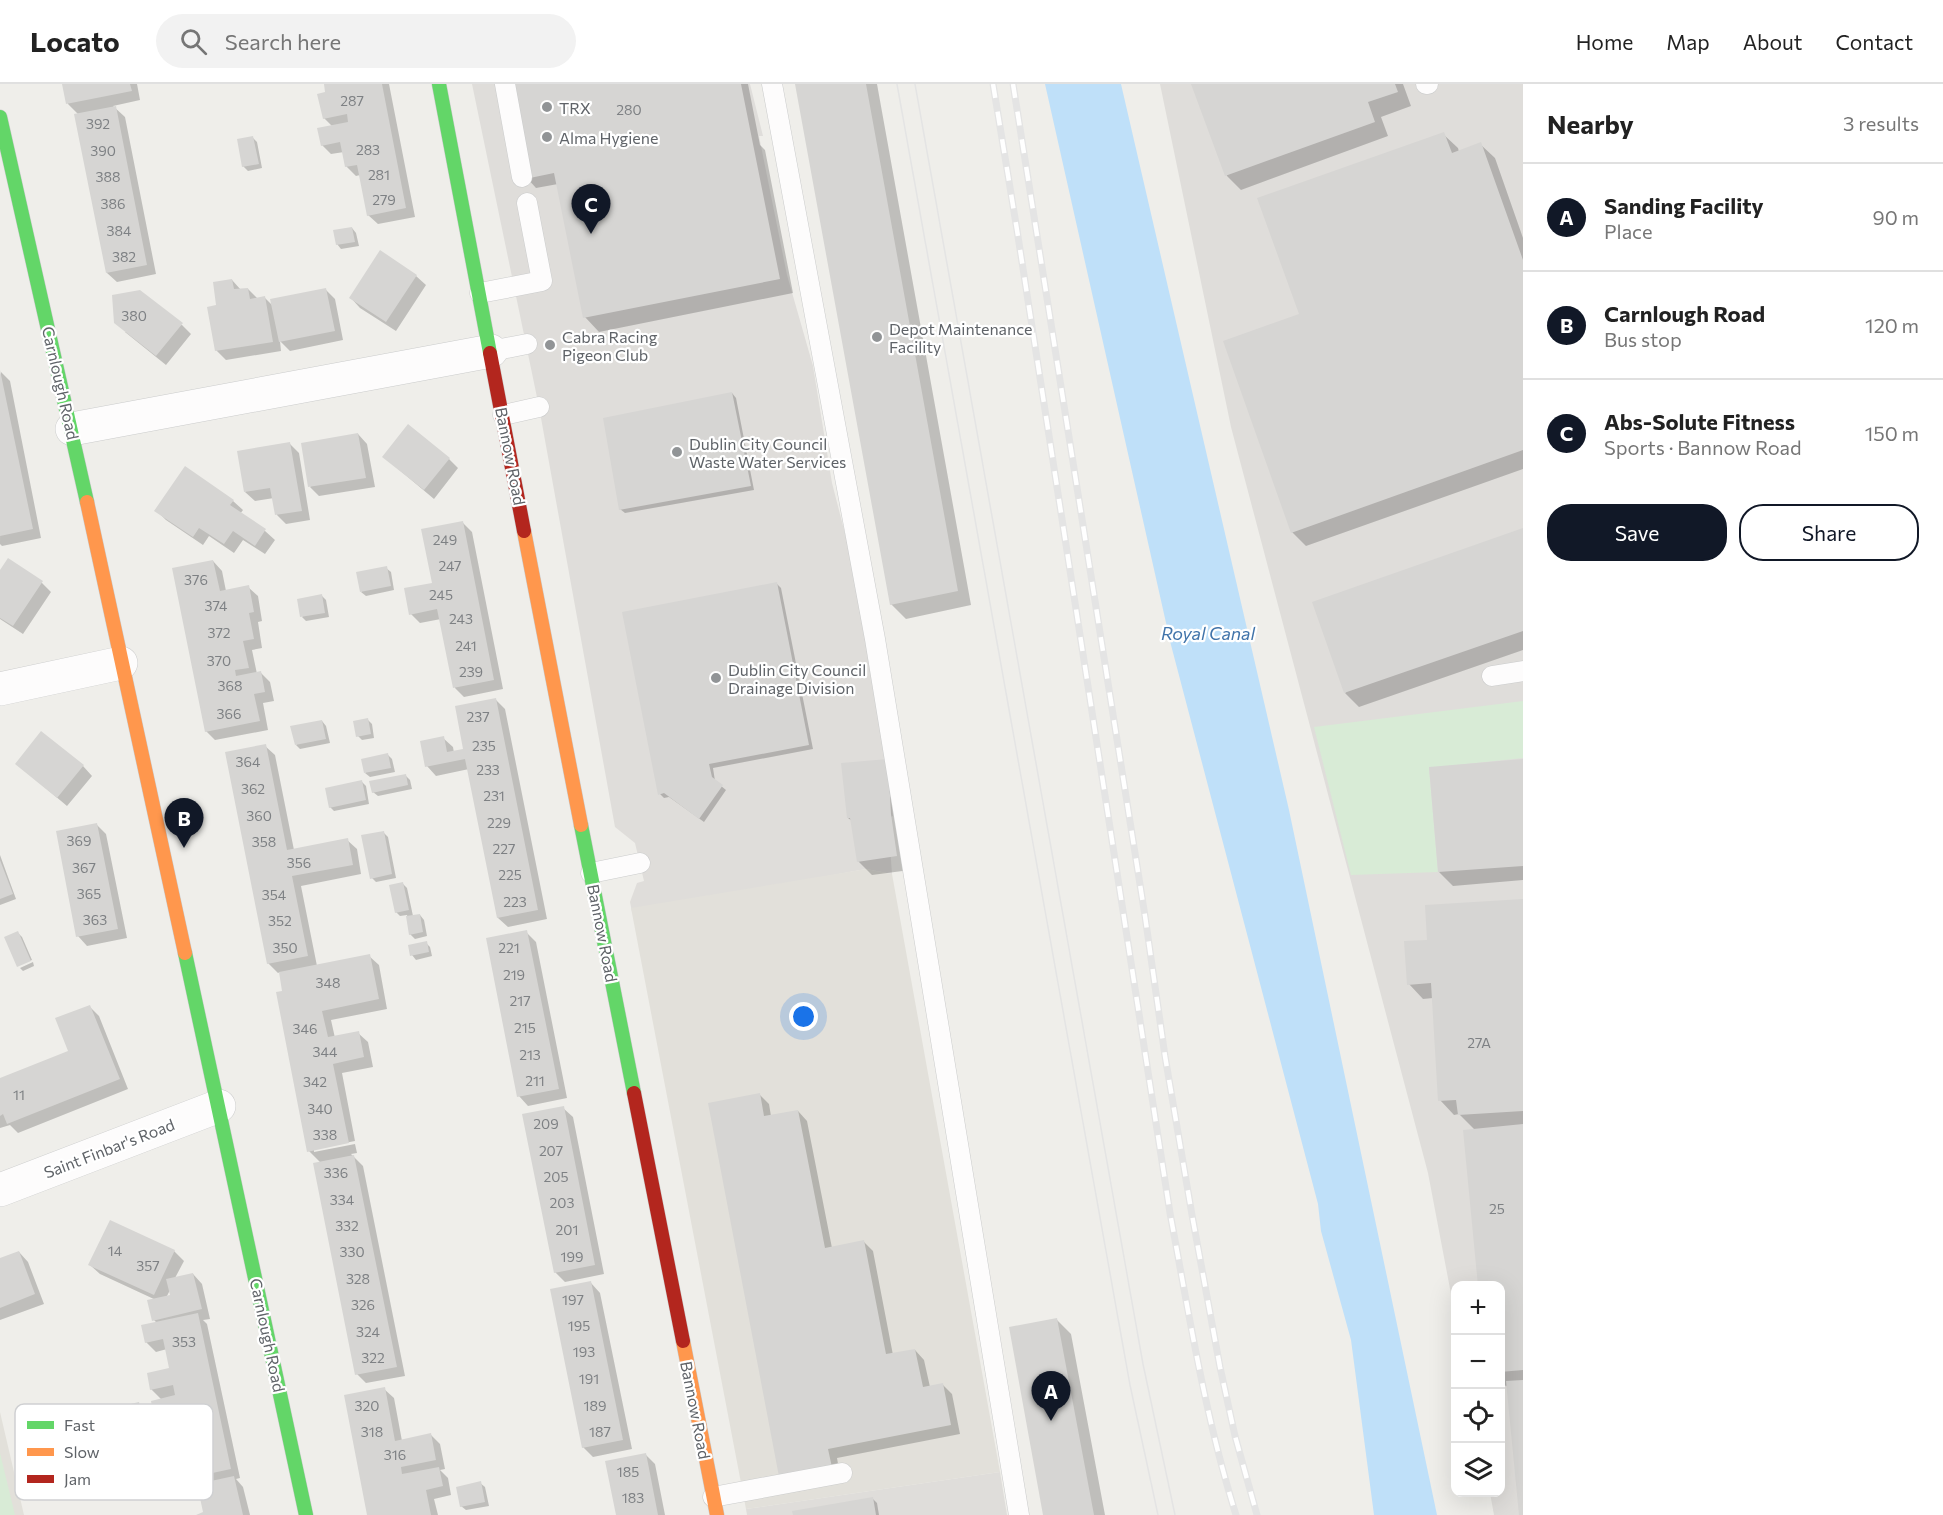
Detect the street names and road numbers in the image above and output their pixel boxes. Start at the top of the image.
street label: Carnlough Road [39,324,83,442]
street label: Bannow Road [492,405,530,507]
street label: Bannow Road [584,882,622,984]
street label: Saint Finbar's Road [41,1114,177,1182]
street label: Carnlough Road [247,1276,289,1394]
street label: Bannow Road [677,1359,715,1461]

